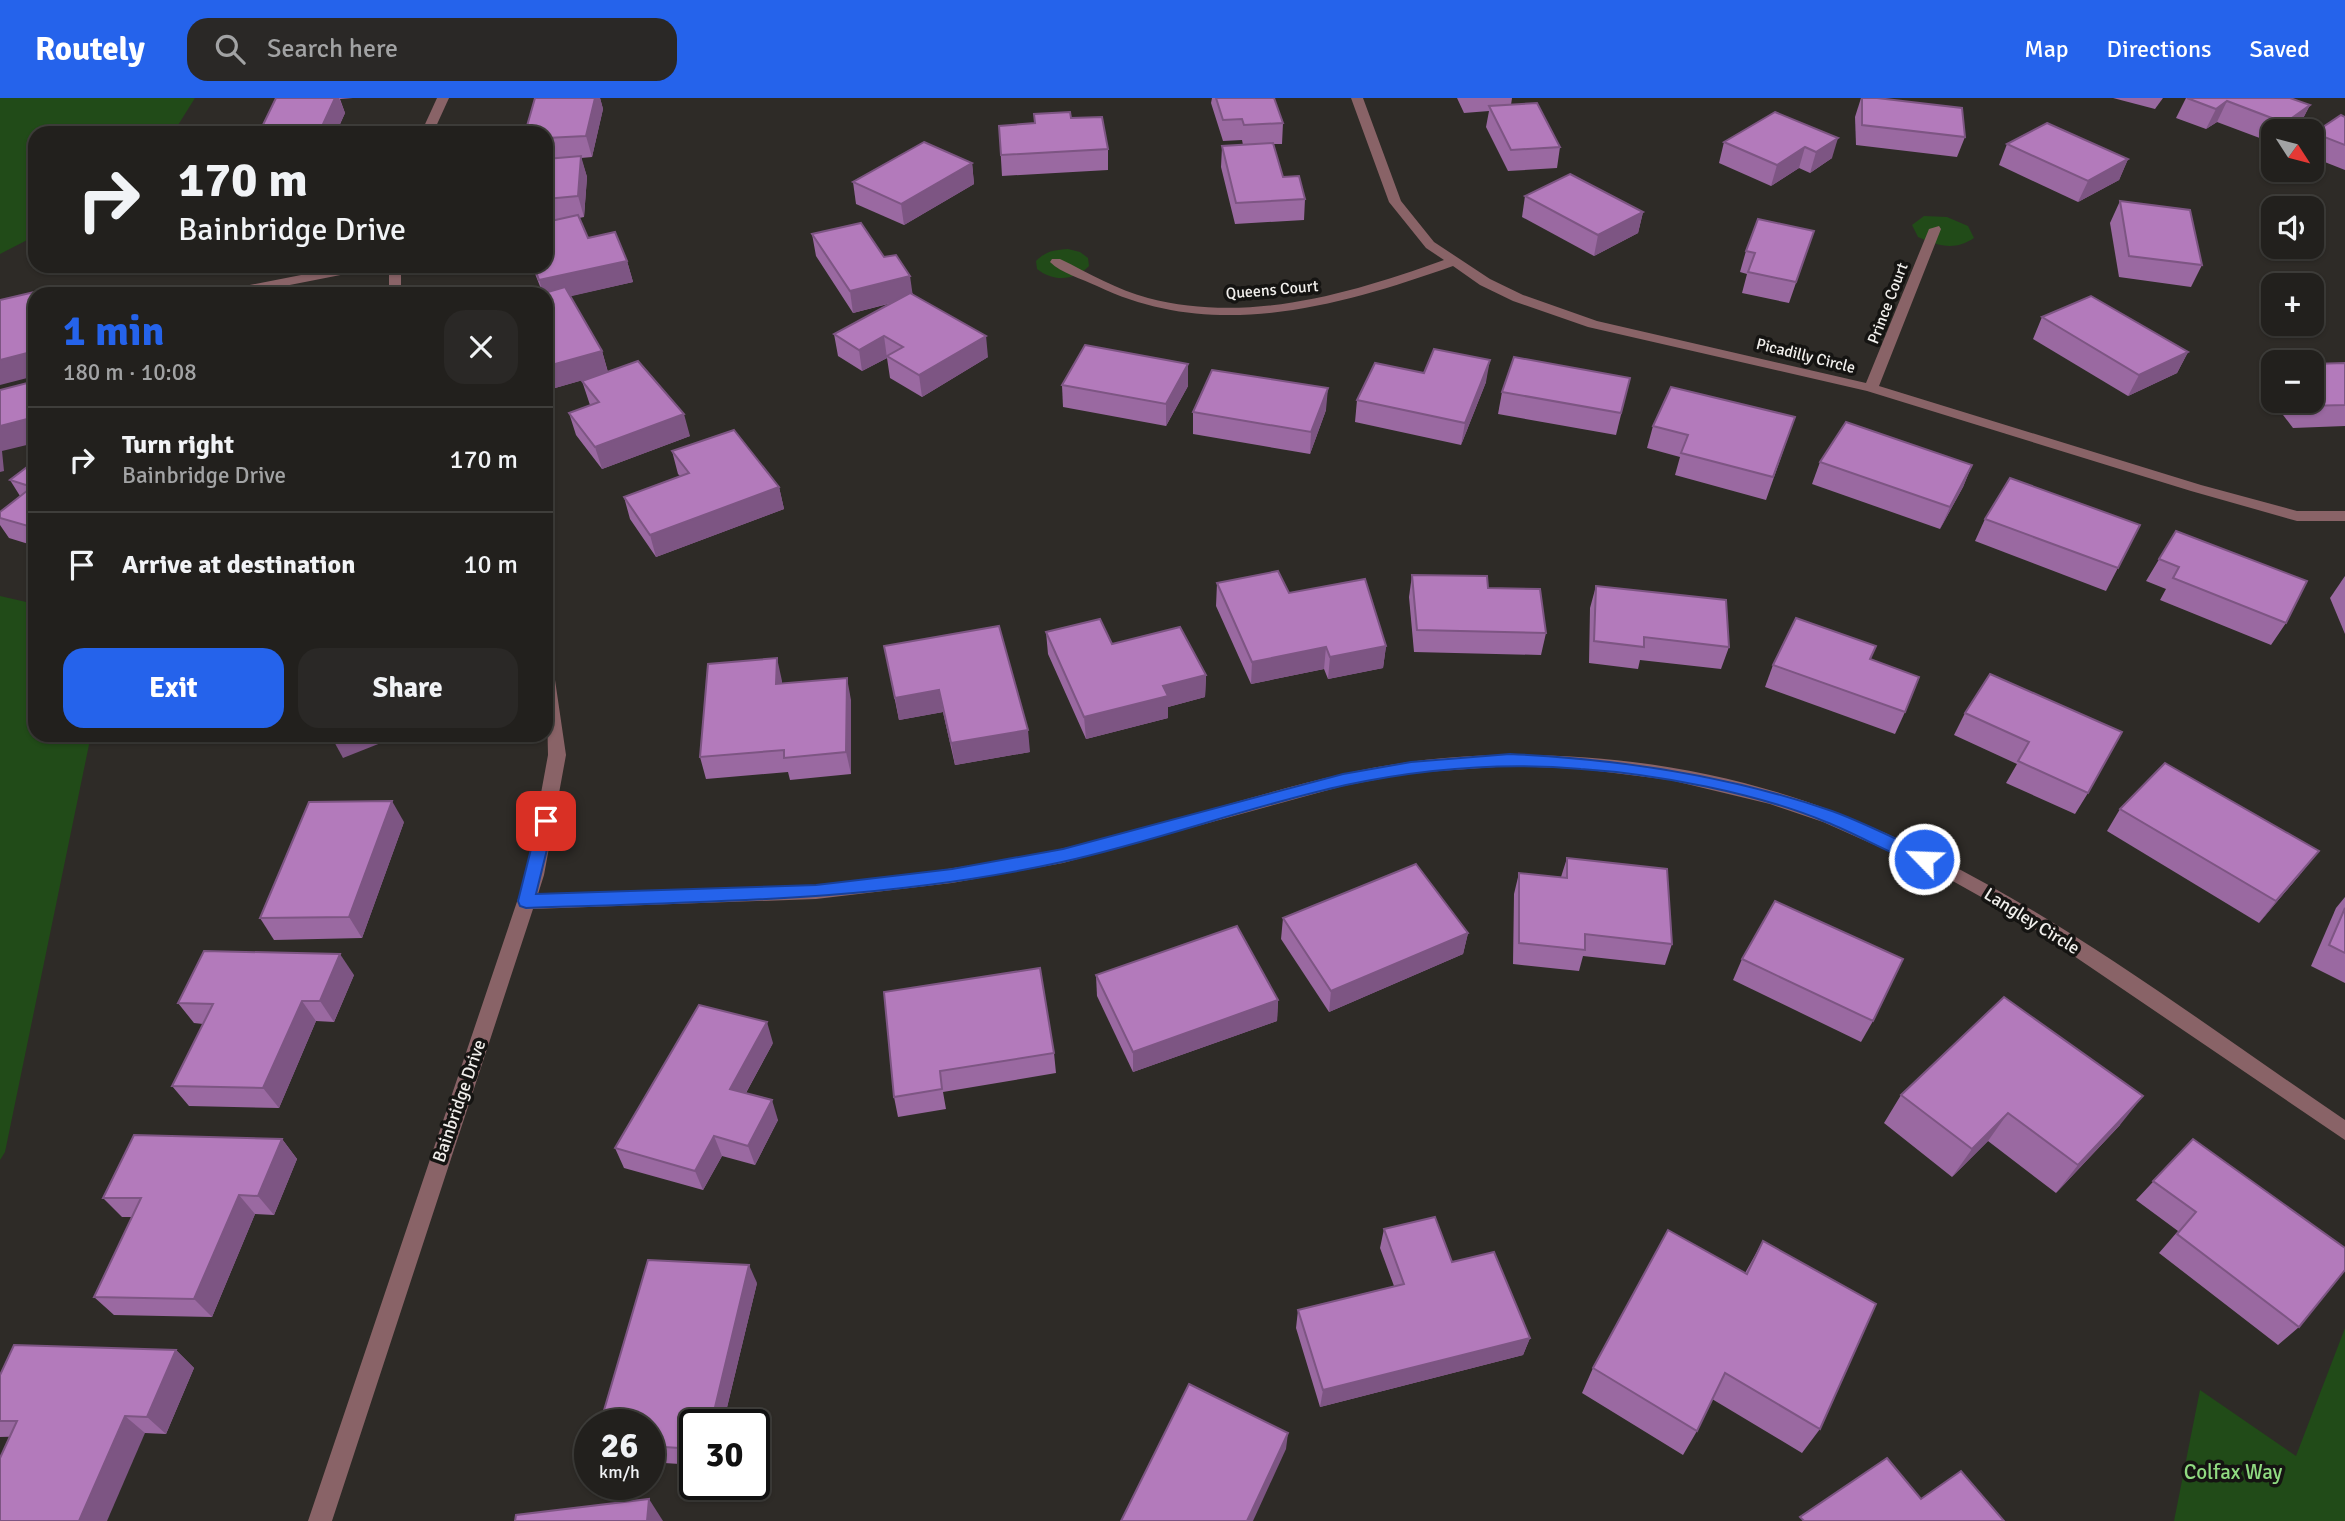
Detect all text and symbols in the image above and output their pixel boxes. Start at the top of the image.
search box [187,18,677,81]
text: Routely [35,29,145,70]
icon: search [211,30,249,68]
text: Search here [267,33,398,65]
text: Map [2024,34,2069,64]
text: Directions [2107,34,2212,64]
text: Saved [2250,34,2310,64]
north arrow [2261,119,2324,182]
map controls [2261,119,2324,413]
text: 170 m [178,150,308,210]
icon: right [63,154,154,245]
button: sound [2261,196,2324,259]
text: Bainbridge Drive [178,210,406,249]
street label: Prince Court [1863,260,1913,347]
button: + [2261,273,2324,336]
street label: Queens Court [1225,276,1320,304]
text: 1 min [63,306,164,357]
button: close [444,310,518,384]
street label: Picadilly Circle [1754,334,1857,378]
button: − [2261,350,2324,413]
text: 180 m · 10:08 [63,358,197,387]
text: Turn right [122,429,234,461]
icon: right [63,441,101,479]
text: 170 m [449,444,518,476]
text: Bainbridge Drive [122,461,286,490]
icon: arrive [63,546,101,584]
text: Arrive at destination [122,549,355,581]
text: 10 m [463,549,518,581]
button: Exit [63,648,284,728]
button: Share [298,648,518,728]
pin [516,791,576,851]
icon: arrive [527,802,565,840]
position arrow [1887,822,1961,896]
street label: Langley Circle [1980,883,2084,959]
street label: Bainbridge Drive [428,1037,490,1165]
speed limit sign: 30 [679,1409,770,1500]
text: 26 [601,1424,638,1467]
park label: Colfax Way [2184,1459,2283,1485]
text: km/h [599,1461,640,1483]

